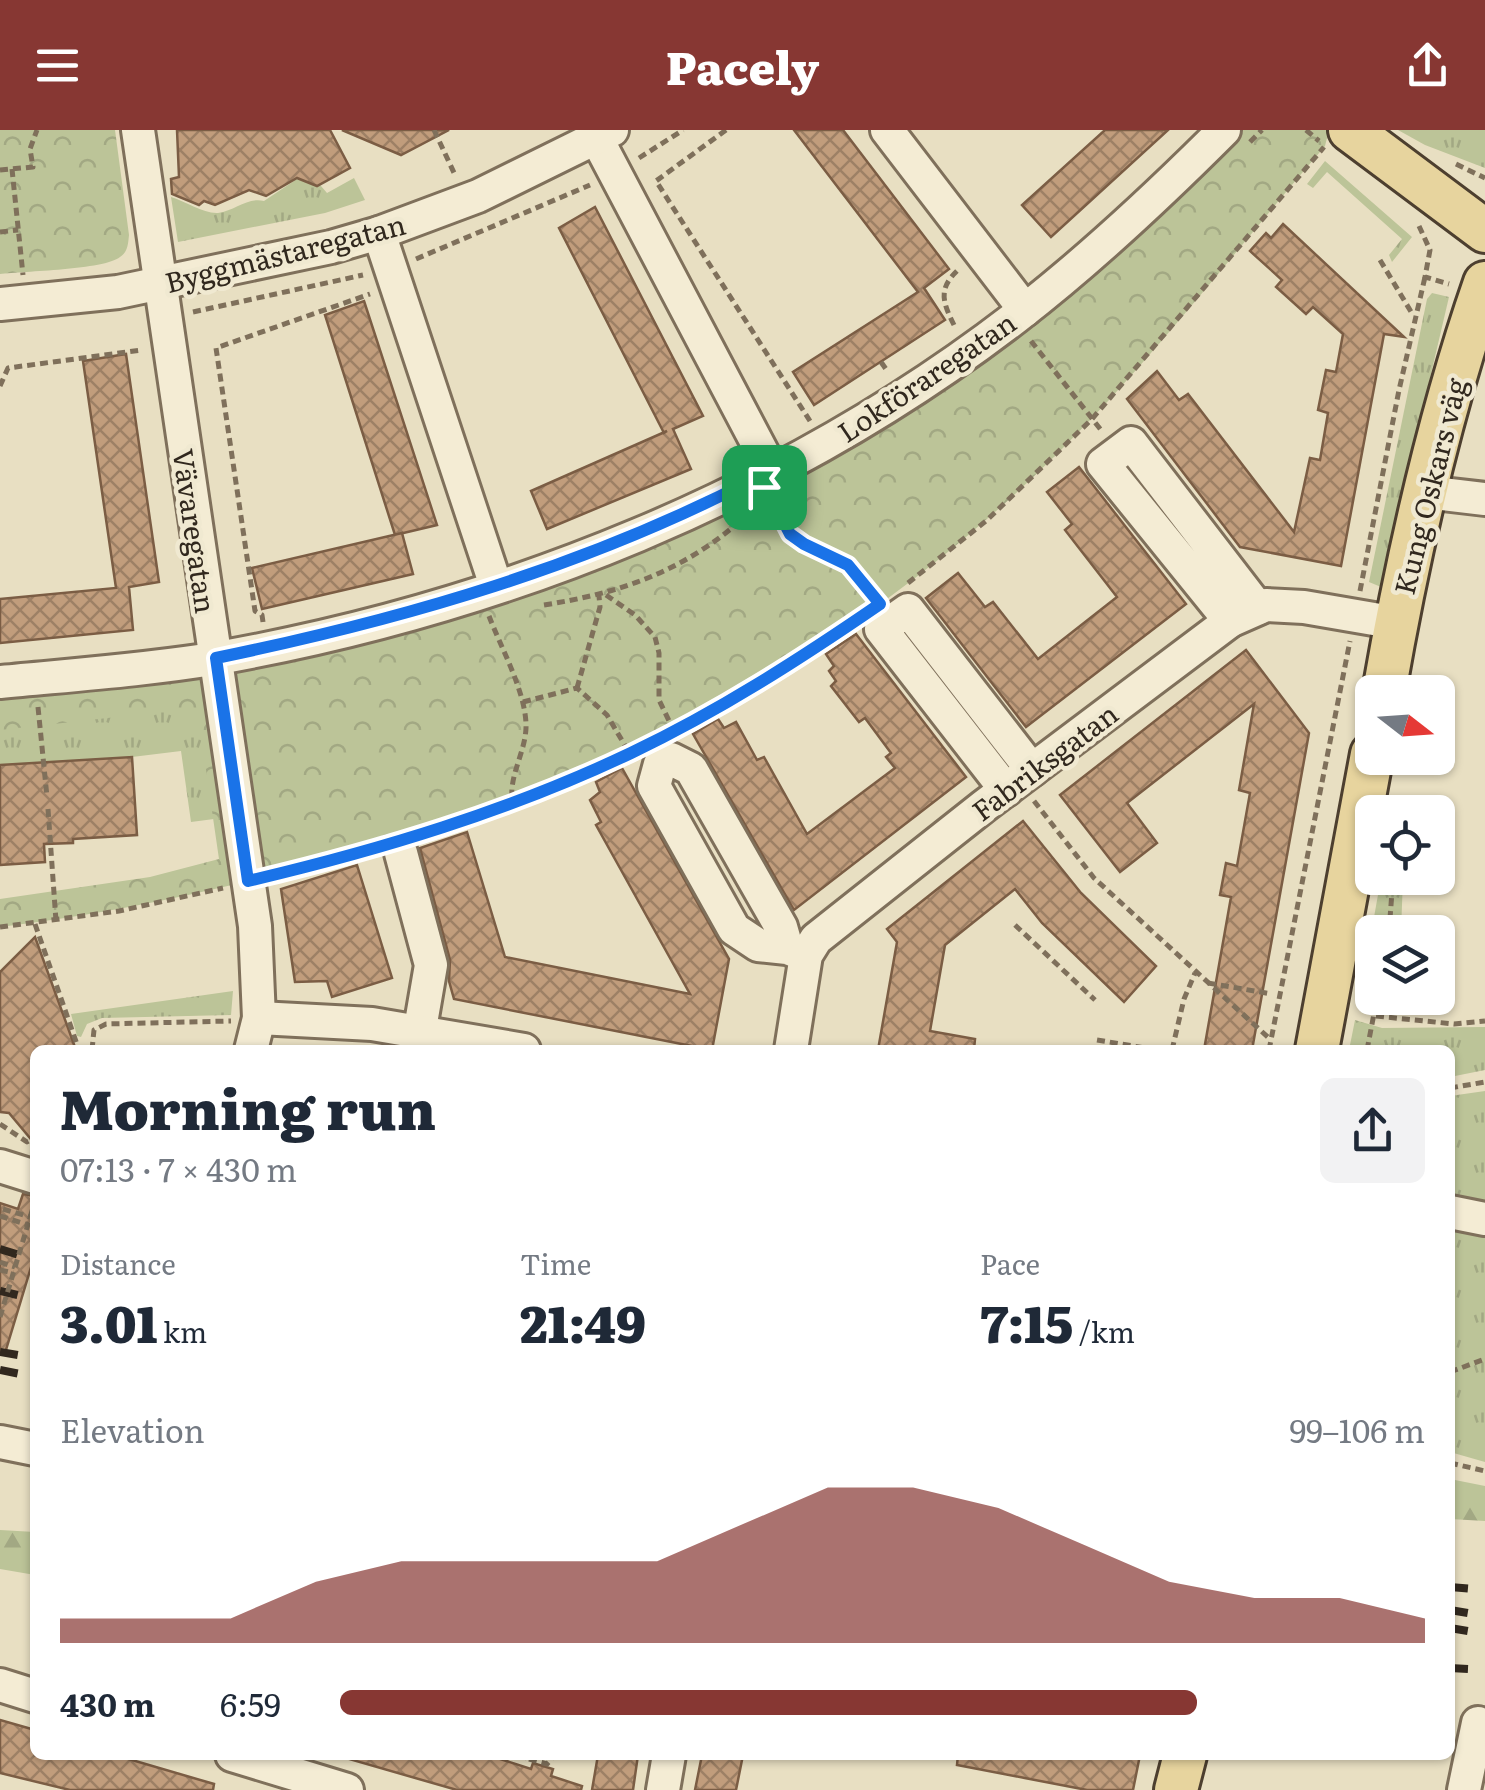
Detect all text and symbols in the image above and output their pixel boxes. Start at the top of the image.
text: Pacely [666,32,819,99]
icon: menu [30,38,85,93]
icon: share [1400,38,1455,93]
street label: Byggmästaregatan [160,202,410,302]
street label: Lokföraregatan [828,301,1024,451]
street label: Kung Oskars väg [1382,373,1476,599]
pin [722,445,807,530]
street label: Vävaregatan [164,446,228,616]
icon: arrive [737,460,792,515]
north arrow [1355,675,1455,775]
map controls [1355,675,1455,1015]
street label: Fabriksgatan [962,692,1126,830]
button: locate [1355,795,1455,895]
button: layers [1355,915,1455,1015]
text: Morning run [60,1065,436,1147]
button: share [1320,1078,1425,1183]
text: 07:13 · 7 × 430 m [60,1144,297,1192]
text: Distance [60,1242,176,1284]
text: Time [520,1242,591,1284]
text: Pace [980,1242,1040,1284]
text: 3.01 [60,1284,158,1358]
text: 21:49 [520,1284,646,1358]
text: 7:15 [980,1284,1073,1358]
text: km [158,1310,207,1352]
text: /km [1073,1310,1135,1352]
text: Elevation [60,1405,205,1453]
text: 99–106 m [1289,1405,1425,1453]
text: 430 m [60,1679,155,1727]
text: 6:59 [220,1679,281,1727]

